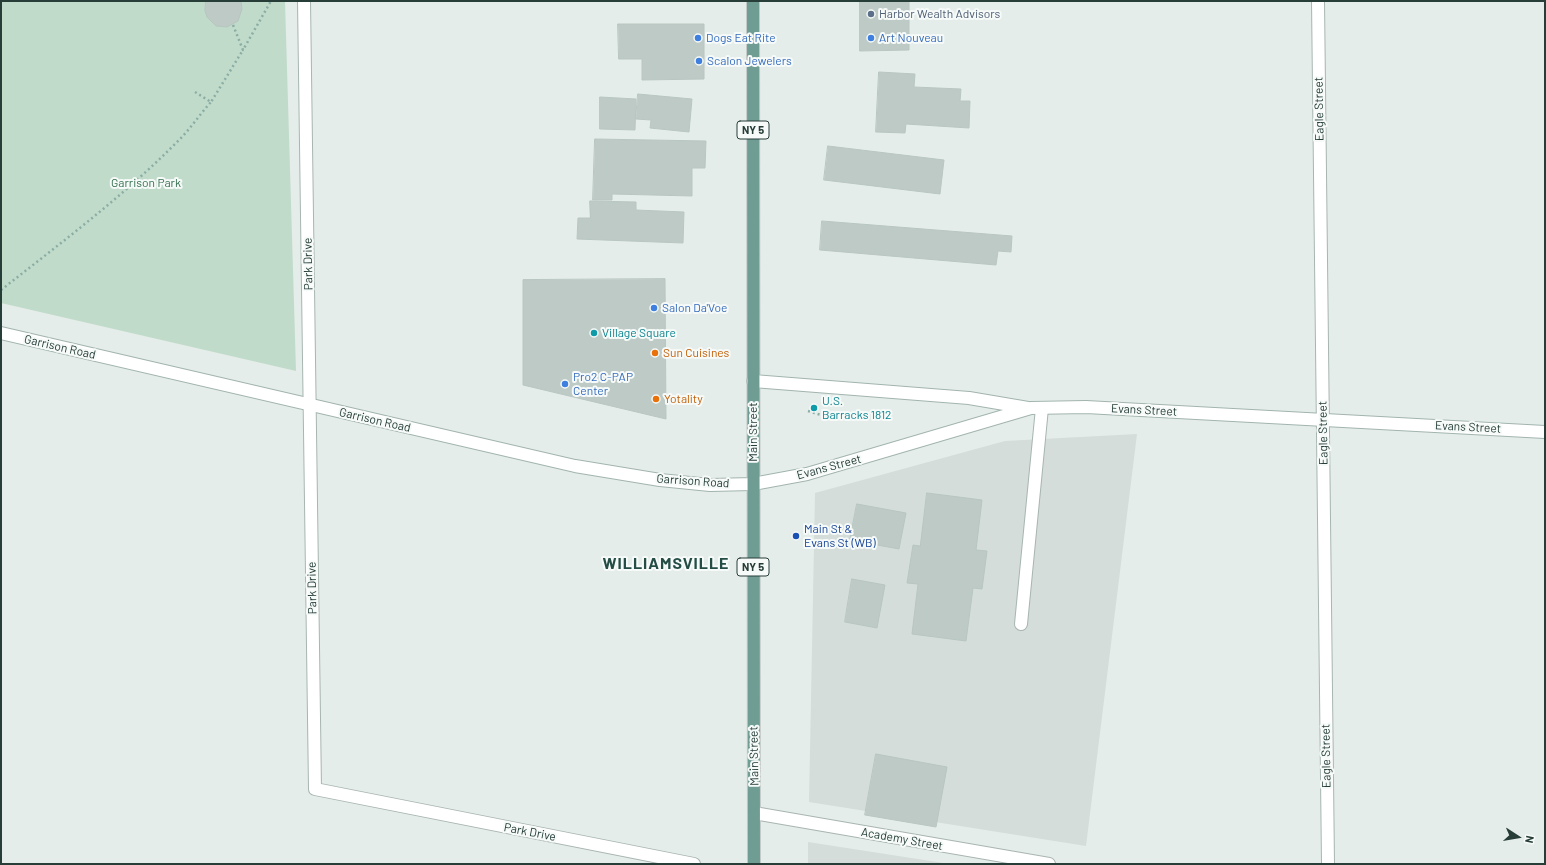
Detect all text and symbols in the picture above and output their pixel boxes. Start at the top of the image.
place label: Harbor Wealth Advisors [879,7,1000,21]
marker: Harbor Wealth Advisors [866,9,876,19]
place label: Dogs Eat Rite [706,31,776,45]
place label: Art Nouveau [879,31,943,45]
marker: Dogs Eat Rite [693,33,703,43]
marker: Art Nouveau [866,33,876,43]
place label: Scalon Jewelers [707,54,792,68]
marker: Scalon Jewelers [694,56,704,66]
street label: Eagle Street [1311,77,1327,141]
road number: NY 5 [737,121,769,139]
park label: Garrison Park [111,176,181,190]
street label: Park Drive [300,238,316,290]
place label: Salon Da'Voe [662,301,727,315]
marker: Salon Da'Voe [649,303,659,313]
place label: Village Square [602,326,676,340]
marker: Village Square [589,328,599,338]
street label: Garrison Road [23,332,97,362]
place label: Sun Cuisines [663,346,729,360]
marker: Sun Cuisines [650,348,660,358]
place label: Pro2 C-PAP Center [573,370,633,398]
marker: Pro2 C-PAP Center [560,379,570,389]
place label: Yotality [664,392,703,406]
marker: Yotality [651,394,661,404]
place label: U.S. Barracks 1812 [822,394,892,422]
street label: Evans Street [1110,401,1178,419]
street label: Eagle Street [1315,401,1331,465]
street label: Main Street [746,402,760,462]
marker: U.S. Barracks 1812 [809,403,819,413]
street label: Garrison Road [338,405,412,435]
street label: Evans Street [1434,418,1502,436]
street label: Evans Street [795,451,863,483]
street label: Garrison Road [656,471,730,491]
place label: Main St & Evans St (WB) [804,522,876,550]
marker: Main St & Evans St (WB) [791,531,801,541]
district label: WILLIAMSVILLE [603,554,729,574]
road number: NY 5 [737,558,769,576]
street label: Park Drive [304,562,320,614]
street label: Eagle Street [1318,724,1334,788]
street label: Main Street [746,726,762,786]
north arrow [1498,817,1538,857]
street label: Park Drive [503,820,557,844]
street label: Academy Street [860,825,944,853]
text: N [1523,835,1537,845]

